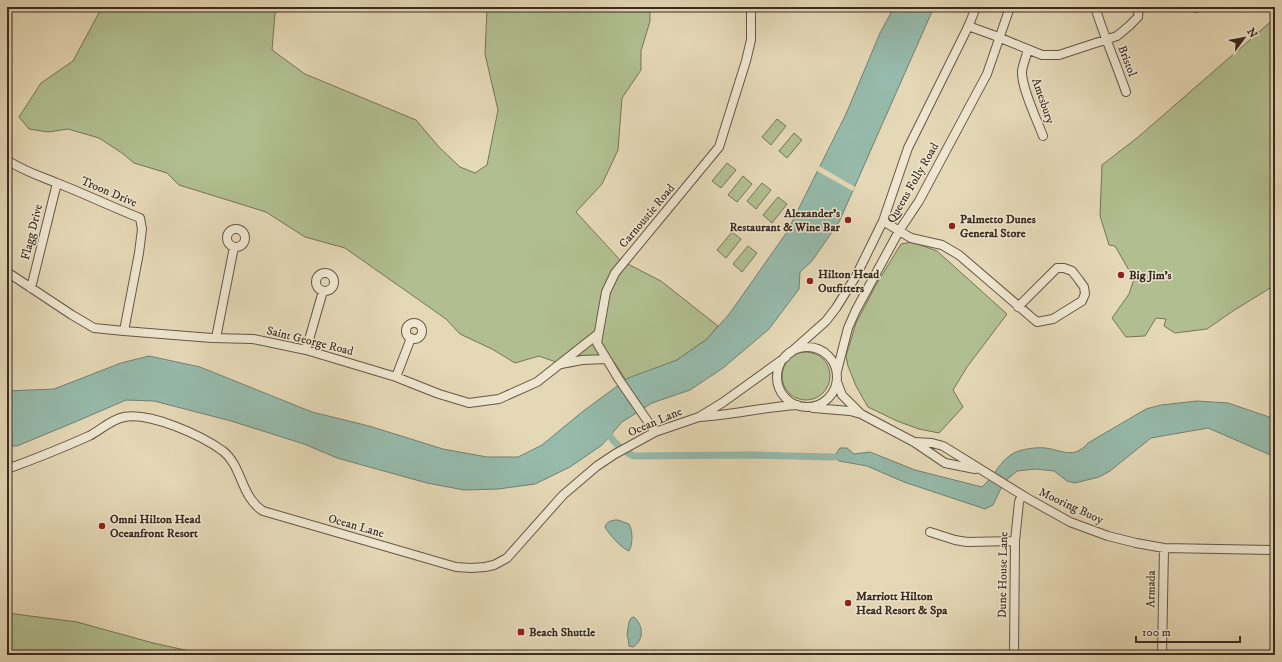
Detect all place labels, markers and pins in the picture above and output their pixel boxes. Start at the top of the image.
place label: Alexander's Restaurant & Wine Bar [729,206,841,235]
place label: Palmetto Dunes General Store [960,212,1036,241]
marker: Alexander's Restaurant & Wine Bar [843,215,853,225]
marker: Palmetto Dunes General Store [947,221,957,231]
place label: Hilton Head Outfitters [818,267,880,296]
place label: Big Jim's [1129,268,1172,283]
marker: Big Jim's [1116,270,1126,280]
marker: Hilton Head Outfitters [805,276,815,286]
place label: Omni Hilton Head Oceanfront Resort [110,512,202,541]
marker: Omni Hilton Head Oceanfront Resort [97,521,107,531]
place label: Marriott Hilton Head Resort & Spa [856,589,948,618]
marker: Marriott Hilton Head Resort & Spa [843,598,853,608]
place label: Beach Shuttle [529,625,595,640]
marker: Beach Shuttle [516,627,526,637]

